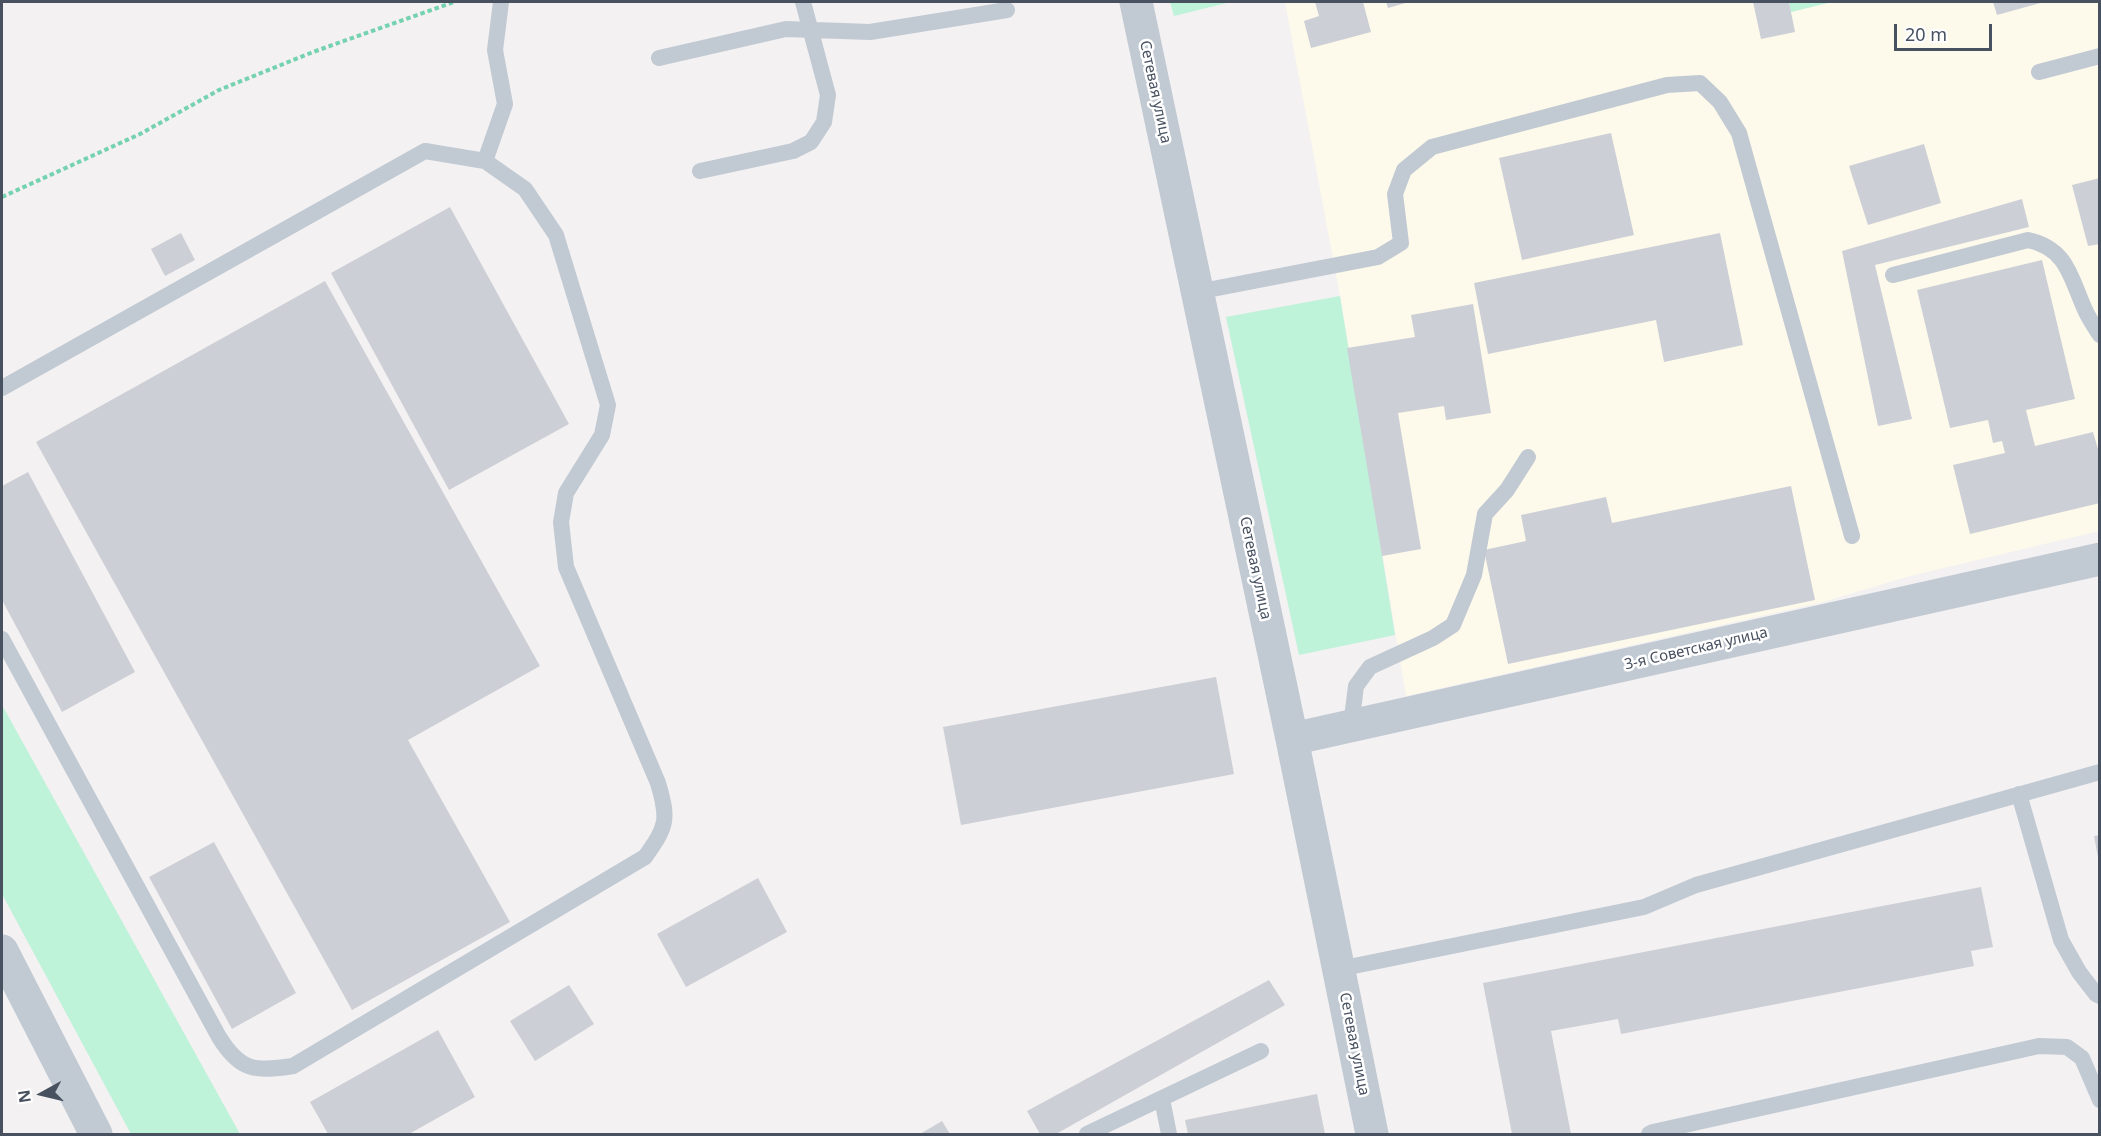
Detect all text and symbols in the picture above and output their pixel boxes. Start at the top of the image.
scale bar [1897,12,1994,50]
text: 20 m [1905,22,1947,46]
street label: Сетевая улица [1135,39,1175,145]
street label: Сетевая улица [1235,515,1275,621]
street label: 3-я Советская улица [1623,624,1769,674]
street label: Сетевая улица [1335,991,1373,1097]
north arrow [12,1064,72,1124]
text: N [12,1089,36,1104]

